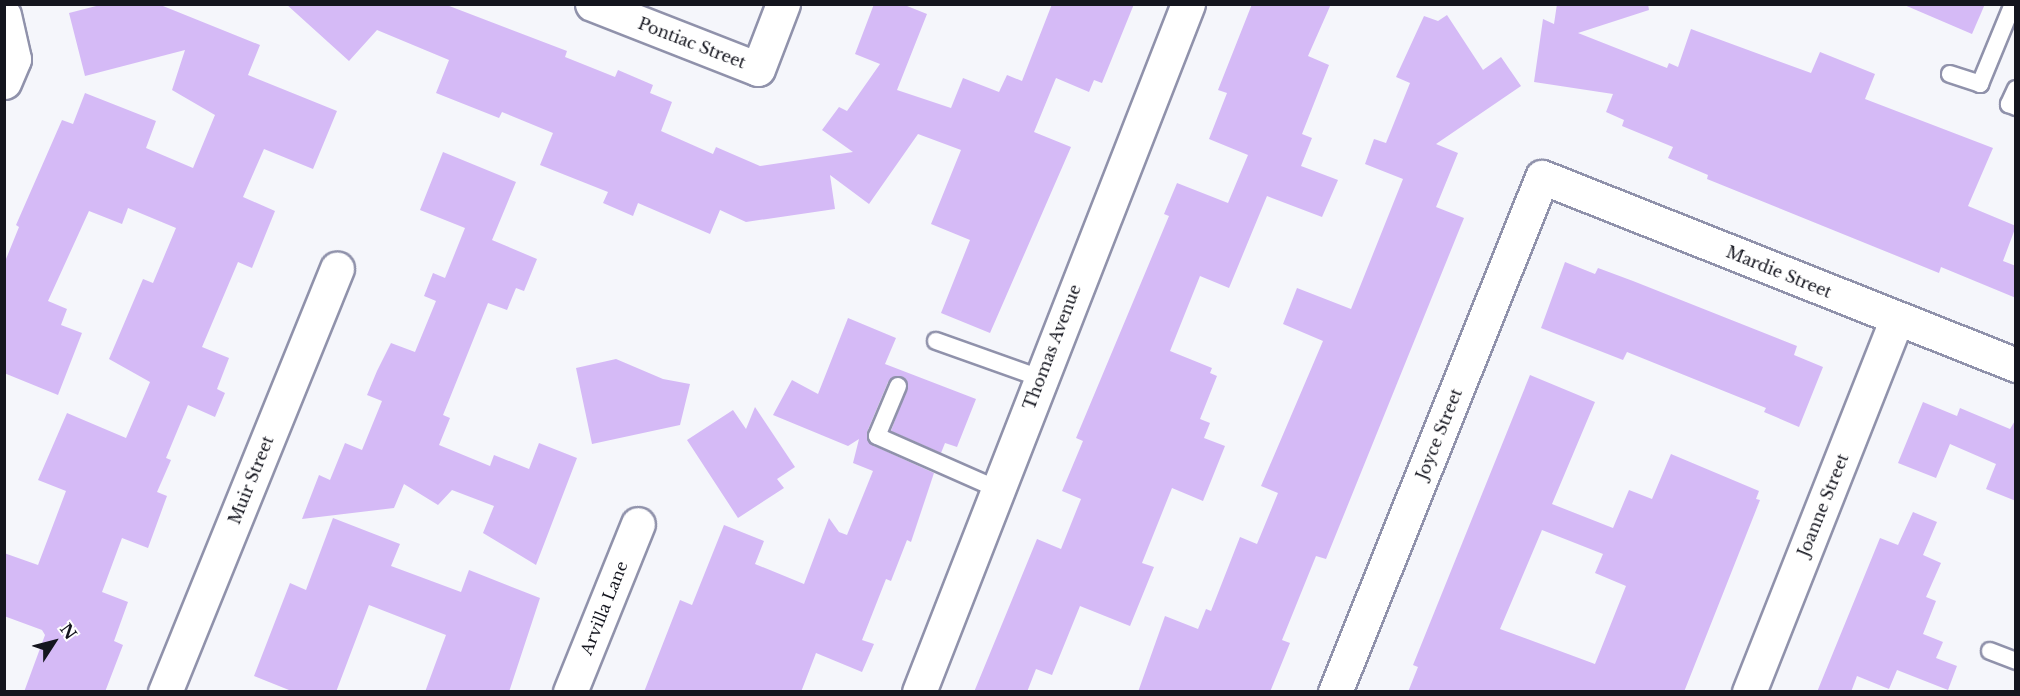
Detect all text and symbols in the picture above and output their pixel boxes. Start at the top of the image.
street label: Pontiac Street [636,14,748,72]
street label: Mardie Street [1724,242,1834,302]
street label: Thomas Avenue [1019,281,1085,413]
street label: Joyce Street [1412,386,1466,482]
street label: Muir Street [225,433,277,527]
street label: Joanne Street [1794,451,1852,559]
street label: Arvilla Lane [576,558,632,658]
north arrow [24,612,84,672]
text: N [56,619,81,643]

